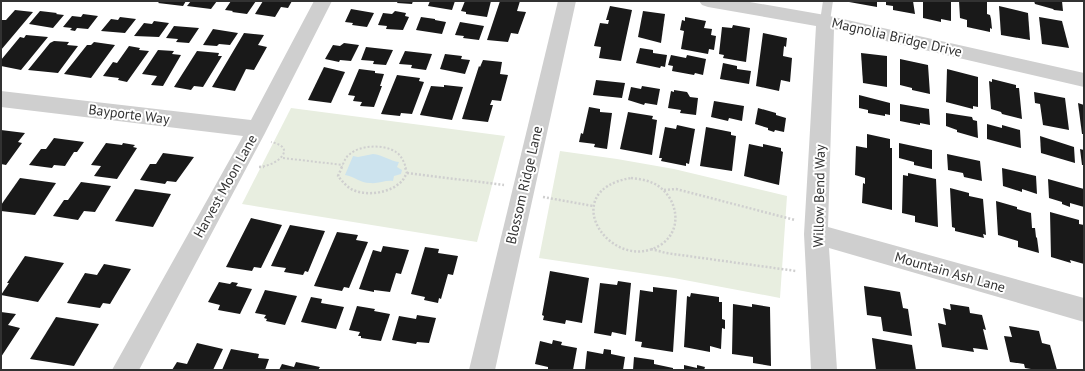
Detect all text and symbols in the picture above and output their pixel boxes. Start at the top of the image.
street label: Magnolia Bridge Drive [830,13,964,61]
street label: Bayporte Way [87,100,171,128]
street label: Blossom Ridge Lane [502,124,546,246]
street label: Harvest Moon Lane [189,131,261,241]
street label: Willow Bend Way [809,144,829,248]
street label: Mountain Ash Lane [893,248,1007,296]

